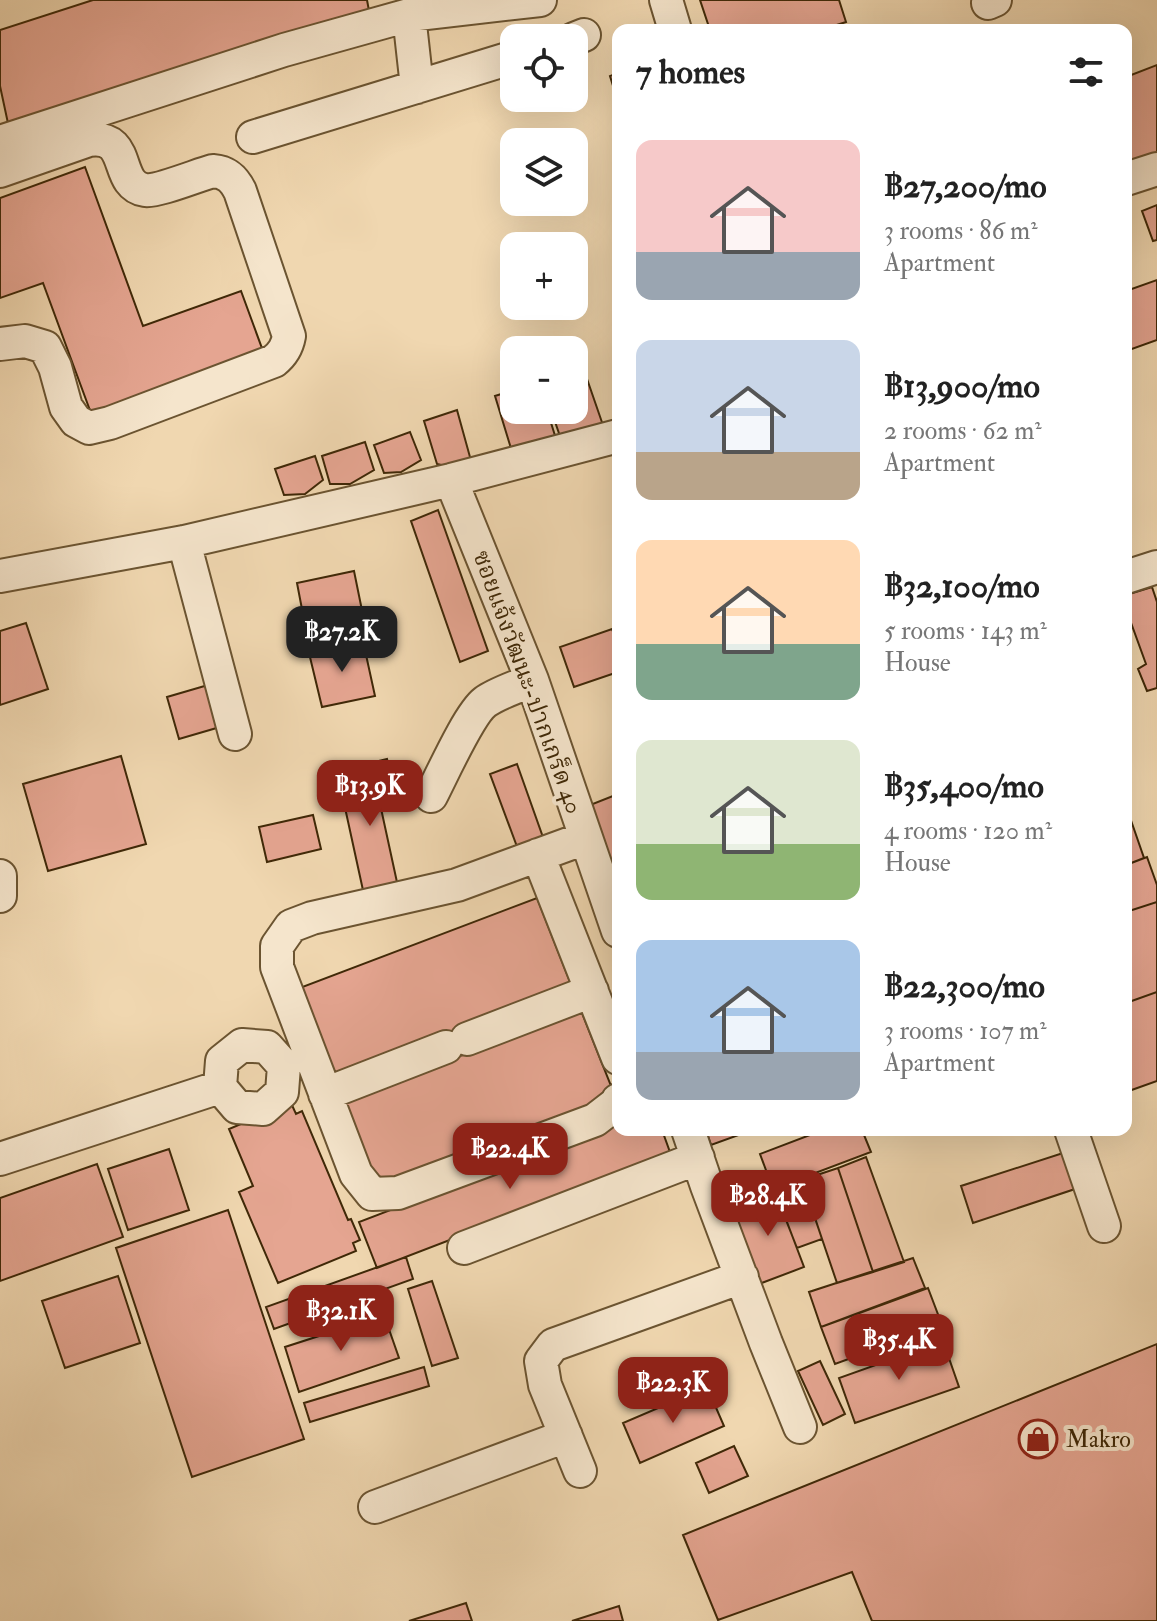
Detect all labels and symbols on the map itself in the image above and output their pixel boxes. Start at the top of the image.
street label: ซอยแจ้งวัฒนะ-ปากเกร็ด 40 [465,546,590,818]
pin: ฿27.2K [277,606,407,674]
pin: ฿13.9K [305,760,435,828]
pin: ฿22.4K [445,1123,575,1191]
pin: ฿28.4K [703,1170,833,1238]
pin: ฿32.1K [276,1285,406,1353]
pin: ฿35.4K [834,1314,964,1382]
pin: ฿22.3K [608,1357,738,1425]
shop icon: Makro [1017,1418,1059,1460]
place label: Makro [1066,1424,1131,1455]

